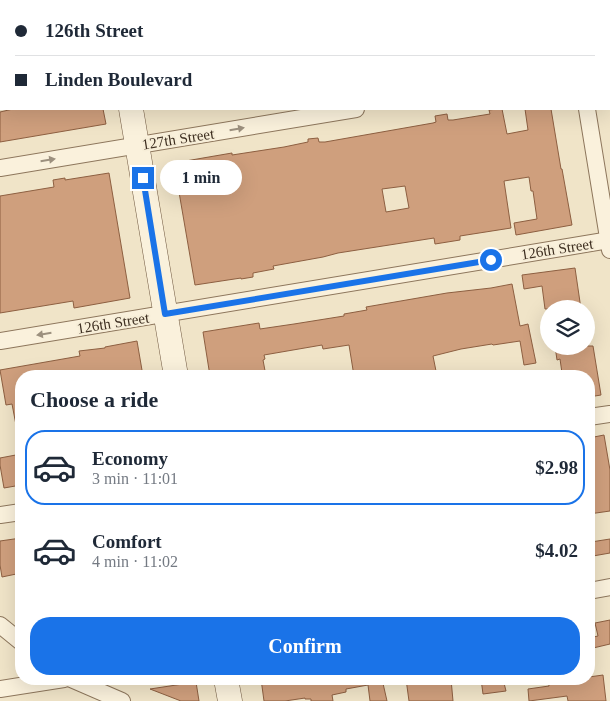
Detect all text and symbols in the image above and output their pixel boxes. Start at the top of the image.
text: 126th Street [45,20,143,41]
text: Linden Boulevard [45,69,192,90]
one-way arrow [230,124,246,132]
street label: 127th Street [141,125,216,153]
one-way arrow [40,156,56,164]
callout: 1 min [160,160,243,196]
route end [132,167,154,189]
text: 1 min [182,169,220,186]
street label: 126th Street [520,235,595,263]
route start [480,249,502,271]
map controls [540,300,595,355]
button: layers [540,300,595,355]
street label: 126th Street [76,309,151,337]
one-way arrow [36,330,52,338]
text: Choose a ride [30,387,158,412]
icon: car [32,445,77,490]
text: Economy [92,448,168,469]
text: $2.98 [535,457,578,478]
text: 3 min · 11:01 [92,470,178,487]
icon: car [32,528,77,573]
text: Comfort [92,531,162,552]
text: $4.02 [535,540,578,561]
text: 4 min · 11:02 [92,553,178,570]
button: Confirm [30,617,580,675]

